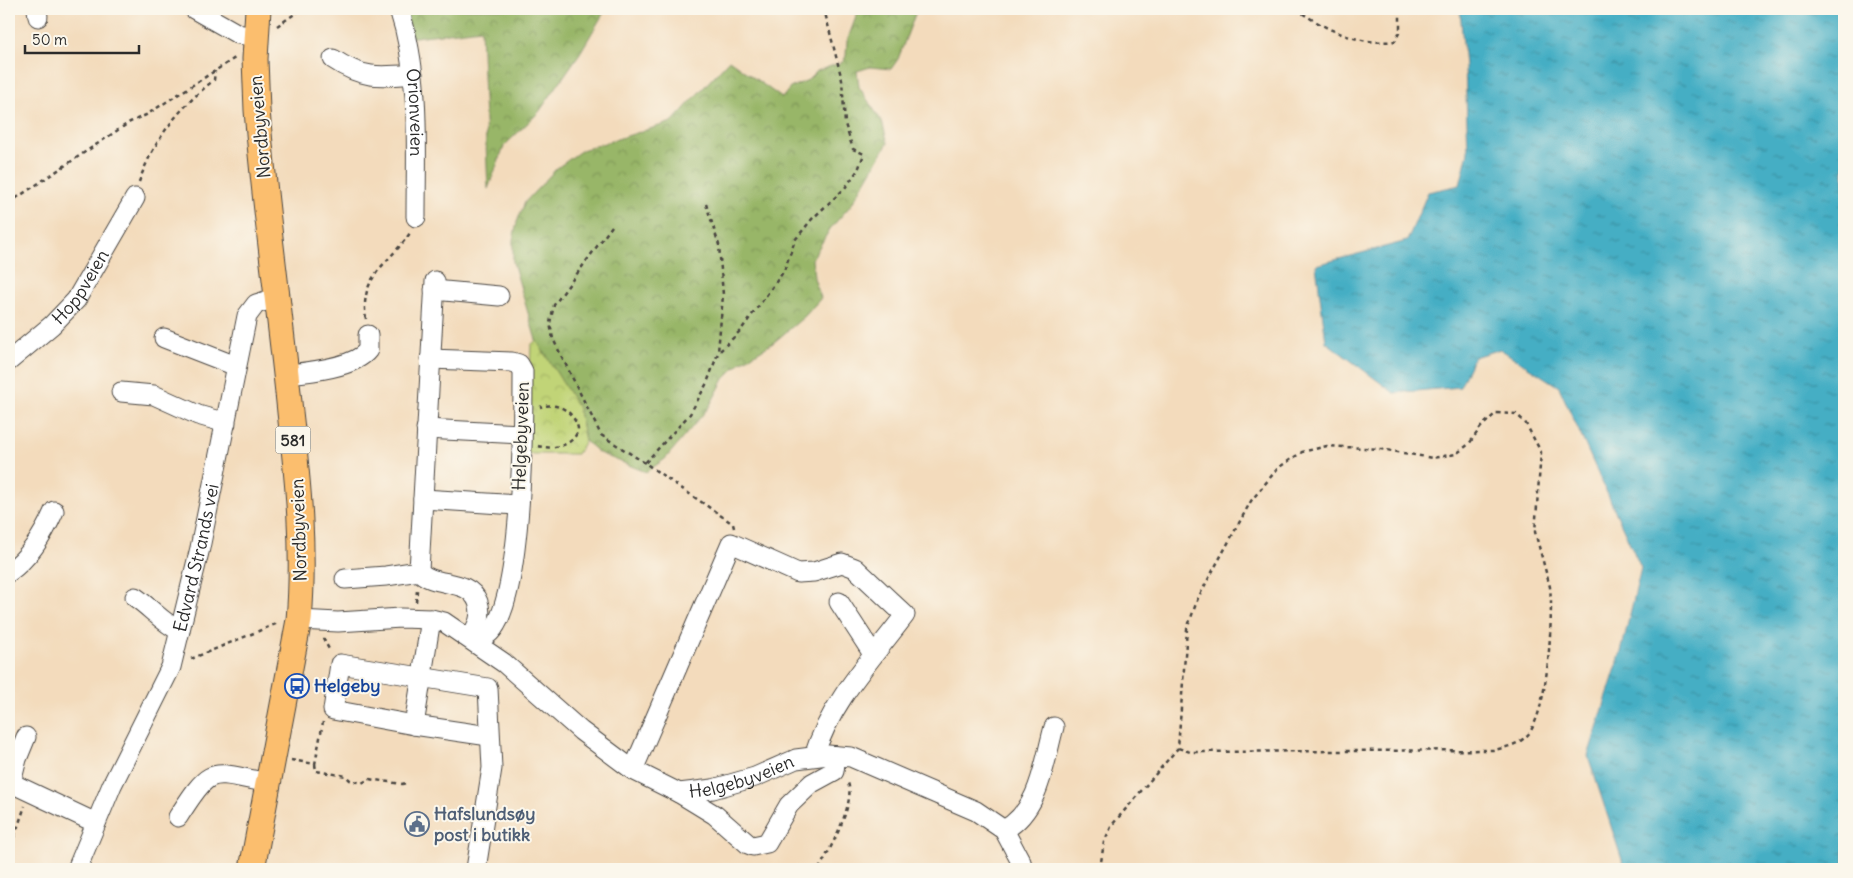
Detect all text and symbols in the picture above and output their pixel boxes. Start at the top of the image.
scale bar [25,22,139,54]
text: 50 m [32,30,67,49]
street label: Orionveien [401,67,428,157]
street label: Nordbyveien [244,75,275,179]
street label: Hoppveien [47,245,114,329]
street label: Helgebyveien [507,381,534,491]
road number: 581 [276,426,310,454]
street label: Nordbyveien [285,478,312,582]
street label: Edvard Strands vei [168,482,224,634]
bus stop icon: Helgeby [284,673,310,699]
place label: Helgeby [314,674,380,697]
street label: Helgebyveien [688,749,797,803]
place label: Hafslundsøy post i butikk [434,802,535,846]
public building icon: Hafslundsøy post i butikk [404,811,430,837]

